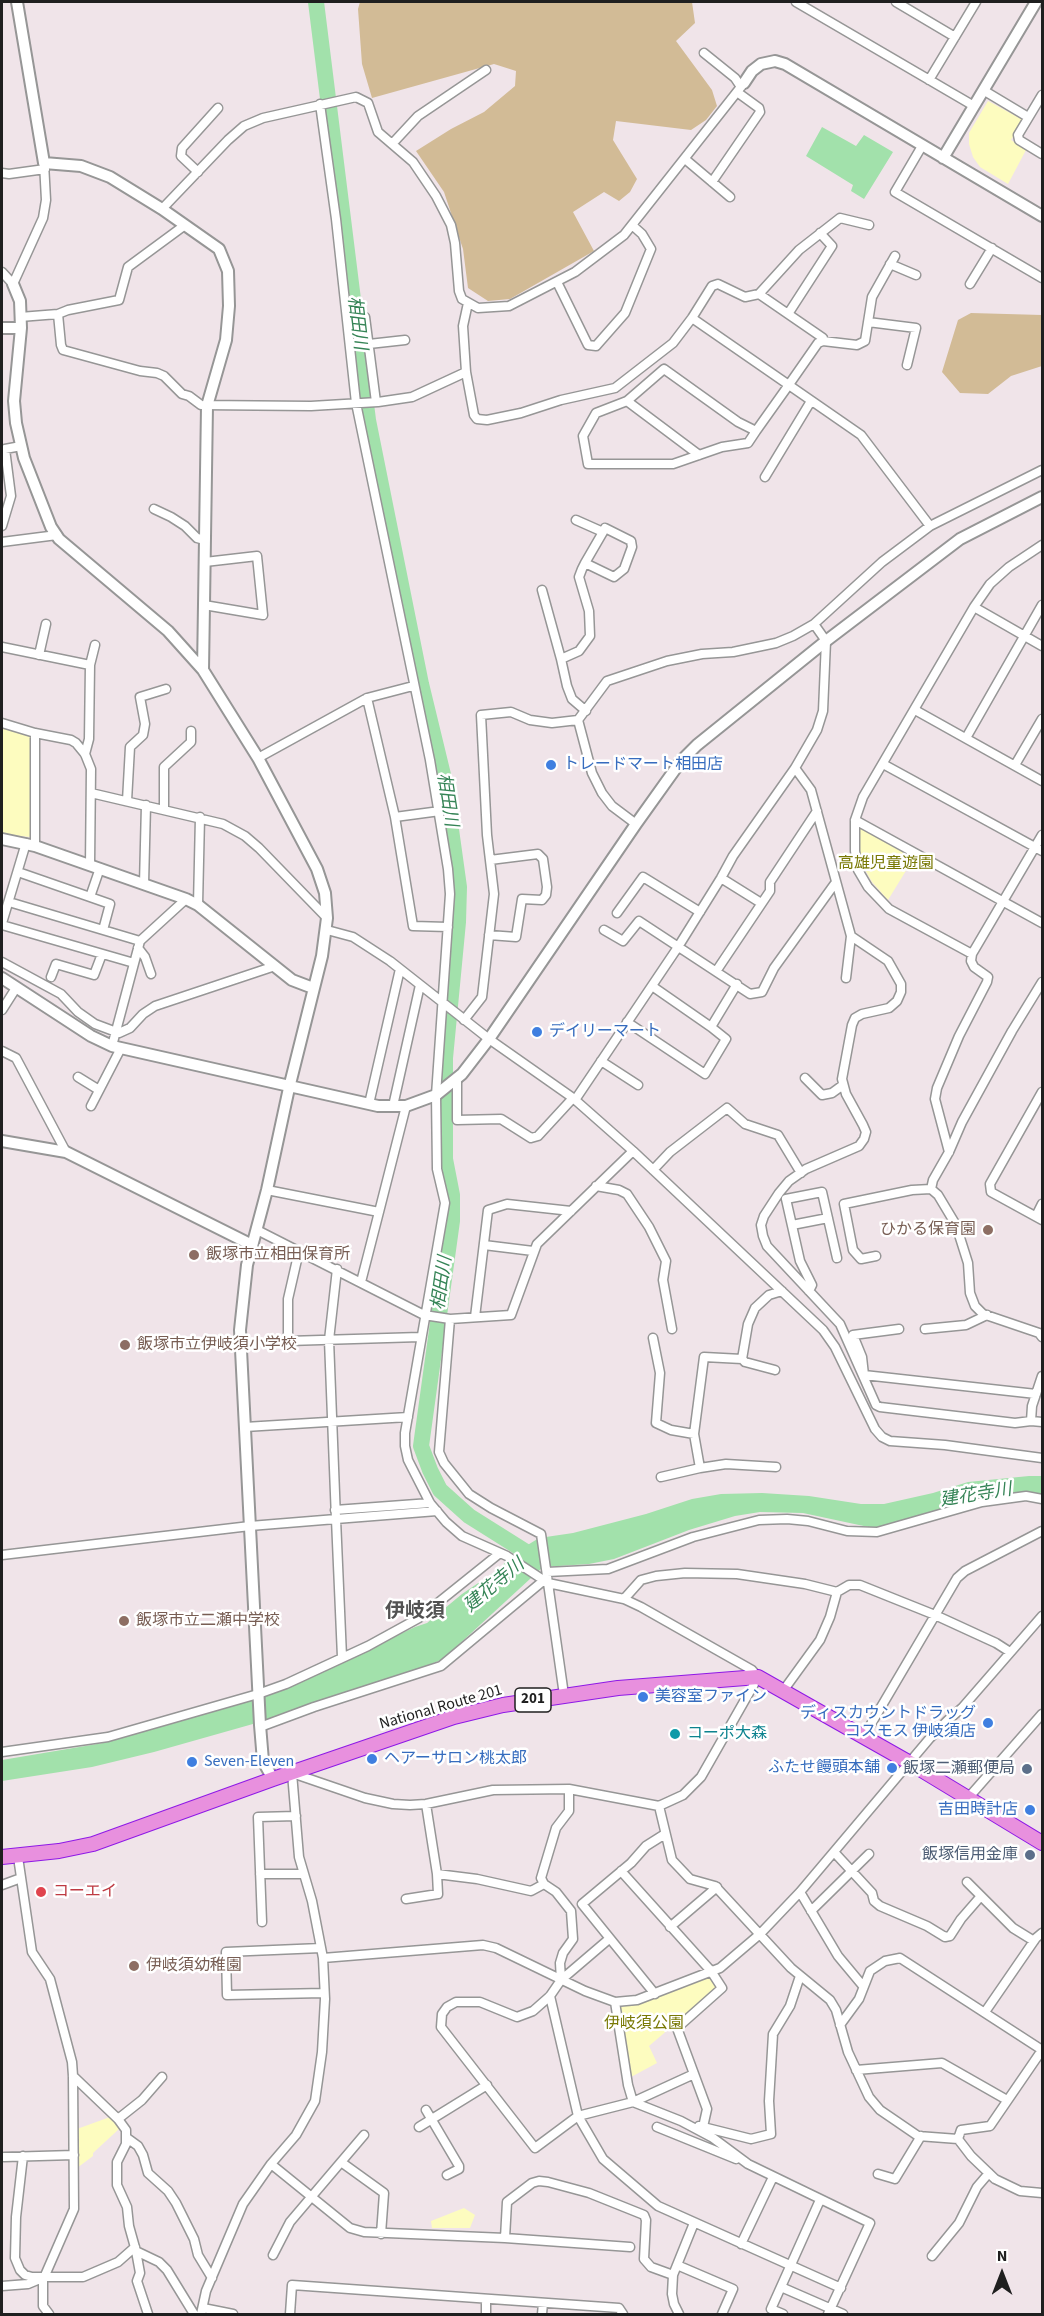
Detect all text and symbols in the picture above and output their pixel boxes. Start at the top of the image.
water label: 相田川 [342,295,370,351]
place label: トレードマート相田店 [563,755,723,775]
marker: トレードマート相田店 [544,758,558,772]
water label: 相田川 [431,772,461,828]
park label: 高雄児童遊園 [838,854,934,874]
place label: デイリーマート [549,1022,661,1042]
marker: デイリーマート [530,1025,544,1039]
place label: ひかる保育園 [880,1220,976,1240]
marker: ひかる保育園 [981,1223,995,1237]
place label: 飯塚市立相田保育所 [206,1245,350,1265]
marker: 飯塚市立相田保育所 [187,1248,201,1262]
water label: 相田川 [429,1255,457,1311]
place label: 飯塚市立伊岐須小学校 [137,1335,297,1355]
marker: 飯塚市立伊岐須小学校 [118,1338,132,1352]
water label: 建花寺川 [939,1480,1013,1512]
water label: 建花寺川 [460,1555,530,1617]
district label: 伊岐須 [385,1601,445,1625]
place label: 飯塚市立二瀬中学校 [136,1611,280,1631]
marker: 飯塚市立二瀬中学校 [117,1614,131,1628]
street label: National Route 201 [377,1681,505,1735]
place label: 美容室ファイン [655,1687,767,1707]
road number: 201 [515,1688,551,1712]
marker: 美容室ファイン [636,1690,650,1704]
place label: ディスカウントドラッグ コスモス 伊岐須店 [800,1704,976,1742]
marker: ディスカウントドラッグ コスモス 伊岐須店 [981,1716,995,1730]
place label: コーポ大森 [687,1724,767,1744]
marker: コーポ大森 [668,1727,682,1741]
place label: ヘアーサロン桃太郎 [384,1749,527,1769]
place label: Seven-Eleven [204,1752,294,1772]
marker: ヘアーサロン桃太郎 [365,1752,379,1766]
marker: Seven-Eleven [185,1755,199,1769]
place label: ふたせ饅頭本舗 [768,1758,880,1778]
place label: 飯塚二瀬郵便局 [903,1759,1015,1779]
marker: ふたせ饅頭本舗 [885,1761,899,1775]
marker: 飯塚二瀬郵便局 [1020,1762,1034,1776]
place label: 吉田時計店 [938,1800,1018,1820]
marker: 吉田時計店 [1023,1803,1037,1817]
place label: 飯塚信用金庫 [922,1845,1018,1865]
marker: 飯塚信用金庫 [1023,1848,1037,1862]
place label: コーエイ [53,1882,117,1902]
marker: コーエイ [34,1885,48,1899]
place label: 伊岐須幼稚園 [146,1956,242,1976]
marker: 伊岐須幼稚園 [127,1959,141,1973]
park label: 伊岐須公園 [604,2014,684,2034]
north arrow [972,2244,1032,2304]
text: N [997,2245,1007,2267]

